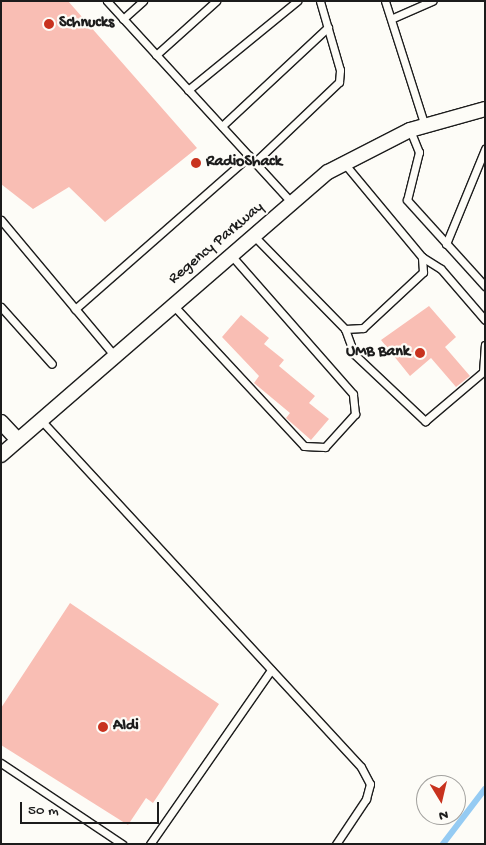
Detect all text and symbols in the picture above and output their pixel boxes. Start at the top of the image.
place label: Schnucks [59,14,114,34]
marker: Schnucks [43,18,55,30]
place label: RadioShack [206,153,282,173]
marker: RadioShack [190,157,202,169]
street label: Regency Parkway [165,199,269,289]
place label: UMB Bank [346,343,410,363]
marker: UMB Bank [414,347,426,359]
place label: Aldi [113,717,139,737]
marker: Aldi [97,721,109,733]
north arrow [416,775,466,825]
scale bar [22,792,161,824]
text: 50 m [28,802,59,820]
text: N [437,805,449,823]

